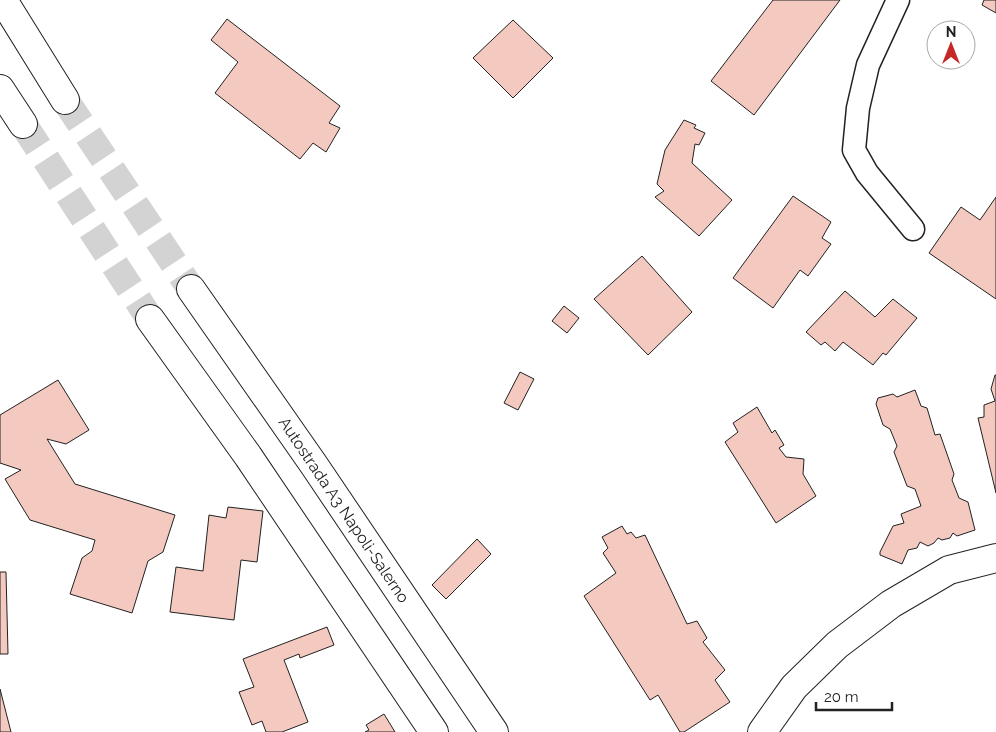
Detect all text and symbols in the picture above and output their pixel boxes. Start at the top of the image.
north arrow [926,20,976,70]
text: N [946,24,956,40]
street label: Autostrada A3 Napoli-Salerno [275,414,413,606]
scale bar [816,680,892,712]
text: 20 m [824,688,859,706]

